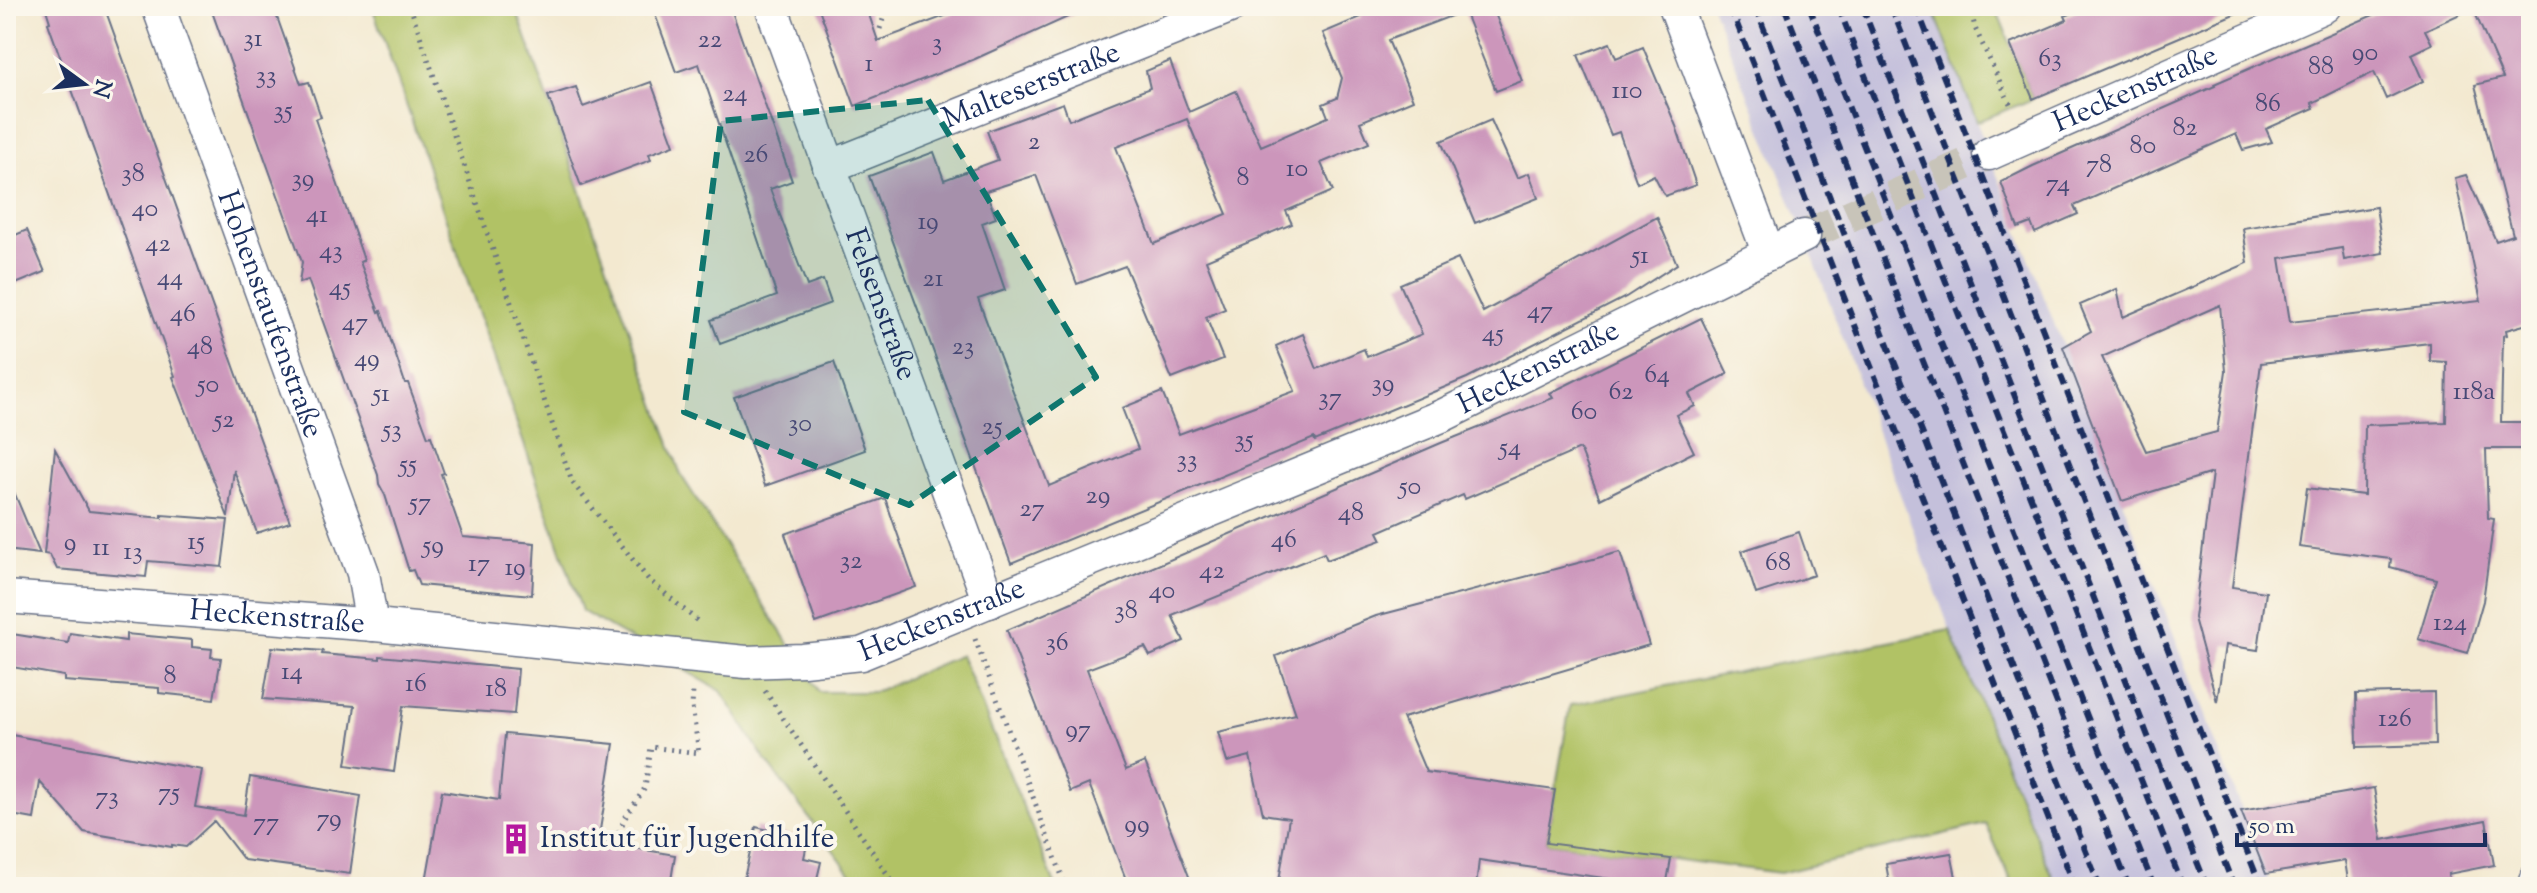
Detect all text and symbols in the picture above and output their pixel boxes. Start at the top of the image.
house number: 31 [243,21,263,58]
house number: 22 [698,22,722,59]
house number: 3 [932,25,942,62]
street label: Malteserstraße [936,31,1127,141]
street label: Heckenstraße [2046,34,2224,145]
house number: 90 [2352,35,2378,72]
house number: 63 [2038,41,2062,78]
north arrow [44,44,124,124]
house number: 1 [865,46,874,83]
house number: 88 [2308,49,2334,86]
house number: 33 [255,58,277,95]
house number: 110 [1611,73,1643,110]
text: N [83,76,118,101]
house number: 24 [722,76,748,113]
house number: 86 [2255,86,2281,123]
house number: 35 [273,93,293,130]
house number: 82 [2173,110,2197,147]
house number: 2 [1028,124,1040,161]
house number: 80 [2130,128,2156,165]
house number: 26 [743,137,769,174]
house number: 78 [2086,147,2112,184]
house number: 10 [1286,151,1308,188]
house number: 38 [121,156,145,193]
house number: 8 [1236,160,1250,197]
house number: 39 [292,161,314,198]
house number: 74 [2046,166,2070,203]
street label: Hohenstaufenstraße [205,185,334,444]
house number: 40 [132,191,158,228]
house number: 41 [306,197,328,234]
house number: 19 [917,204,939,241]
street label: Felsenstraße [833,223,928,387]
house number: 42 [145,226,171,263]
house number: 43 [319,233,343,270]
house number: 51 [1629,238,1649,275]
house number: 44 [157,260,183,297]
house number: 21 [922,261,944,298]
house number: 45 [329,270,351,307]
house number: 47 [1527,293,1553,330]
house number: 46 [170,296,196,333]
house number: 47 [342,305,368,342]
street label: Heckenstraße [1450,310,1627,426]
house number: 45 [1482,316,1504,353]
house number: 48 [187,329,213,366]
house number: 23 [952,329,974,366]
house number: 49 [354,341,380,378]
house number: 64 [1644,357,1670,394]
house number: 39 [1372,366,1394,403]
house number: 50 [195,367,219,404]
house number: 62 [1609,374,1633,411]
house number: 118a [2453,374,2495,411]
house number: 51 [370,376,390,413]
house number: 37 [1318,380,1342,417]
house number: 60 [1571,394,1597,431]
house number: 52 [211,402,235,439]
house number: 30 [788,406,812,443]
house number: 25 [981,409,1003,446]
house number: 53 [380,412,402,449]
house number: 35 [1234,422,1254,459]
house number: 54 [1497,430,1521,467]
house number: 33 [1176,442,1198,479]
house number: 55 [397,447,417,484]
house number: 50 [1397,469,1421,506]
house number: 29 [1086,478,1110,515]
house number: 57 [407,485,431,522]
house number: 27 [1019,491,1045,528]
house number: 48 [1338,495,1364,532]
house number: 46 [1271,522,1297,559]
house number: 15 [187,524,205,561]
house number: 9 [64,525,76,562]
house number: 59 [420,528,444,565]
house number: 11 [92,530,110,567]
house number: 13 [123,534,143,571]
house number: 32 [840,543,862,580]
house number: 68 [1765,545,1791,582]
house number: 17 [468,546,490,583]
house number: 19 [504,550,526,587]
house number: 42 [1199,553,1225,590]
street label: Heckenstraße [853,568,1032,674]
house number: 40 [1149,573,1175,610]
street label: Heckenstraße [188,589,366,646]
house number: 38 [1114,593,1138,630]
house number: 124 [2433,605,2467,642]
house number: 36 [1045,625,1069,662]
house number: 14 [281,654,303,691]
house number: 8 [163,658,177,695]
house number: 16 [405,666,427,703]
house number: 18 [485,671,507,708]
house number: 126 [2378,701,2412,738]
house number: 97 [1065,712,1091,749]
house number: 75 [158,775,180,812]
house number: 73 [95,779,119,816]
scale bar [2237,797,2485,847]
house number: 79 [316,801,342,838]
house number: 77 [253,805,279,842]
house number: 99 [1124,807,1150,844]
text: 50 m [2247,810,2295,844]
place label: Institut für Jugendhilfe [540,818,835,861]
building icon: Institut für Jugendhilfe [499,822,533,856]

